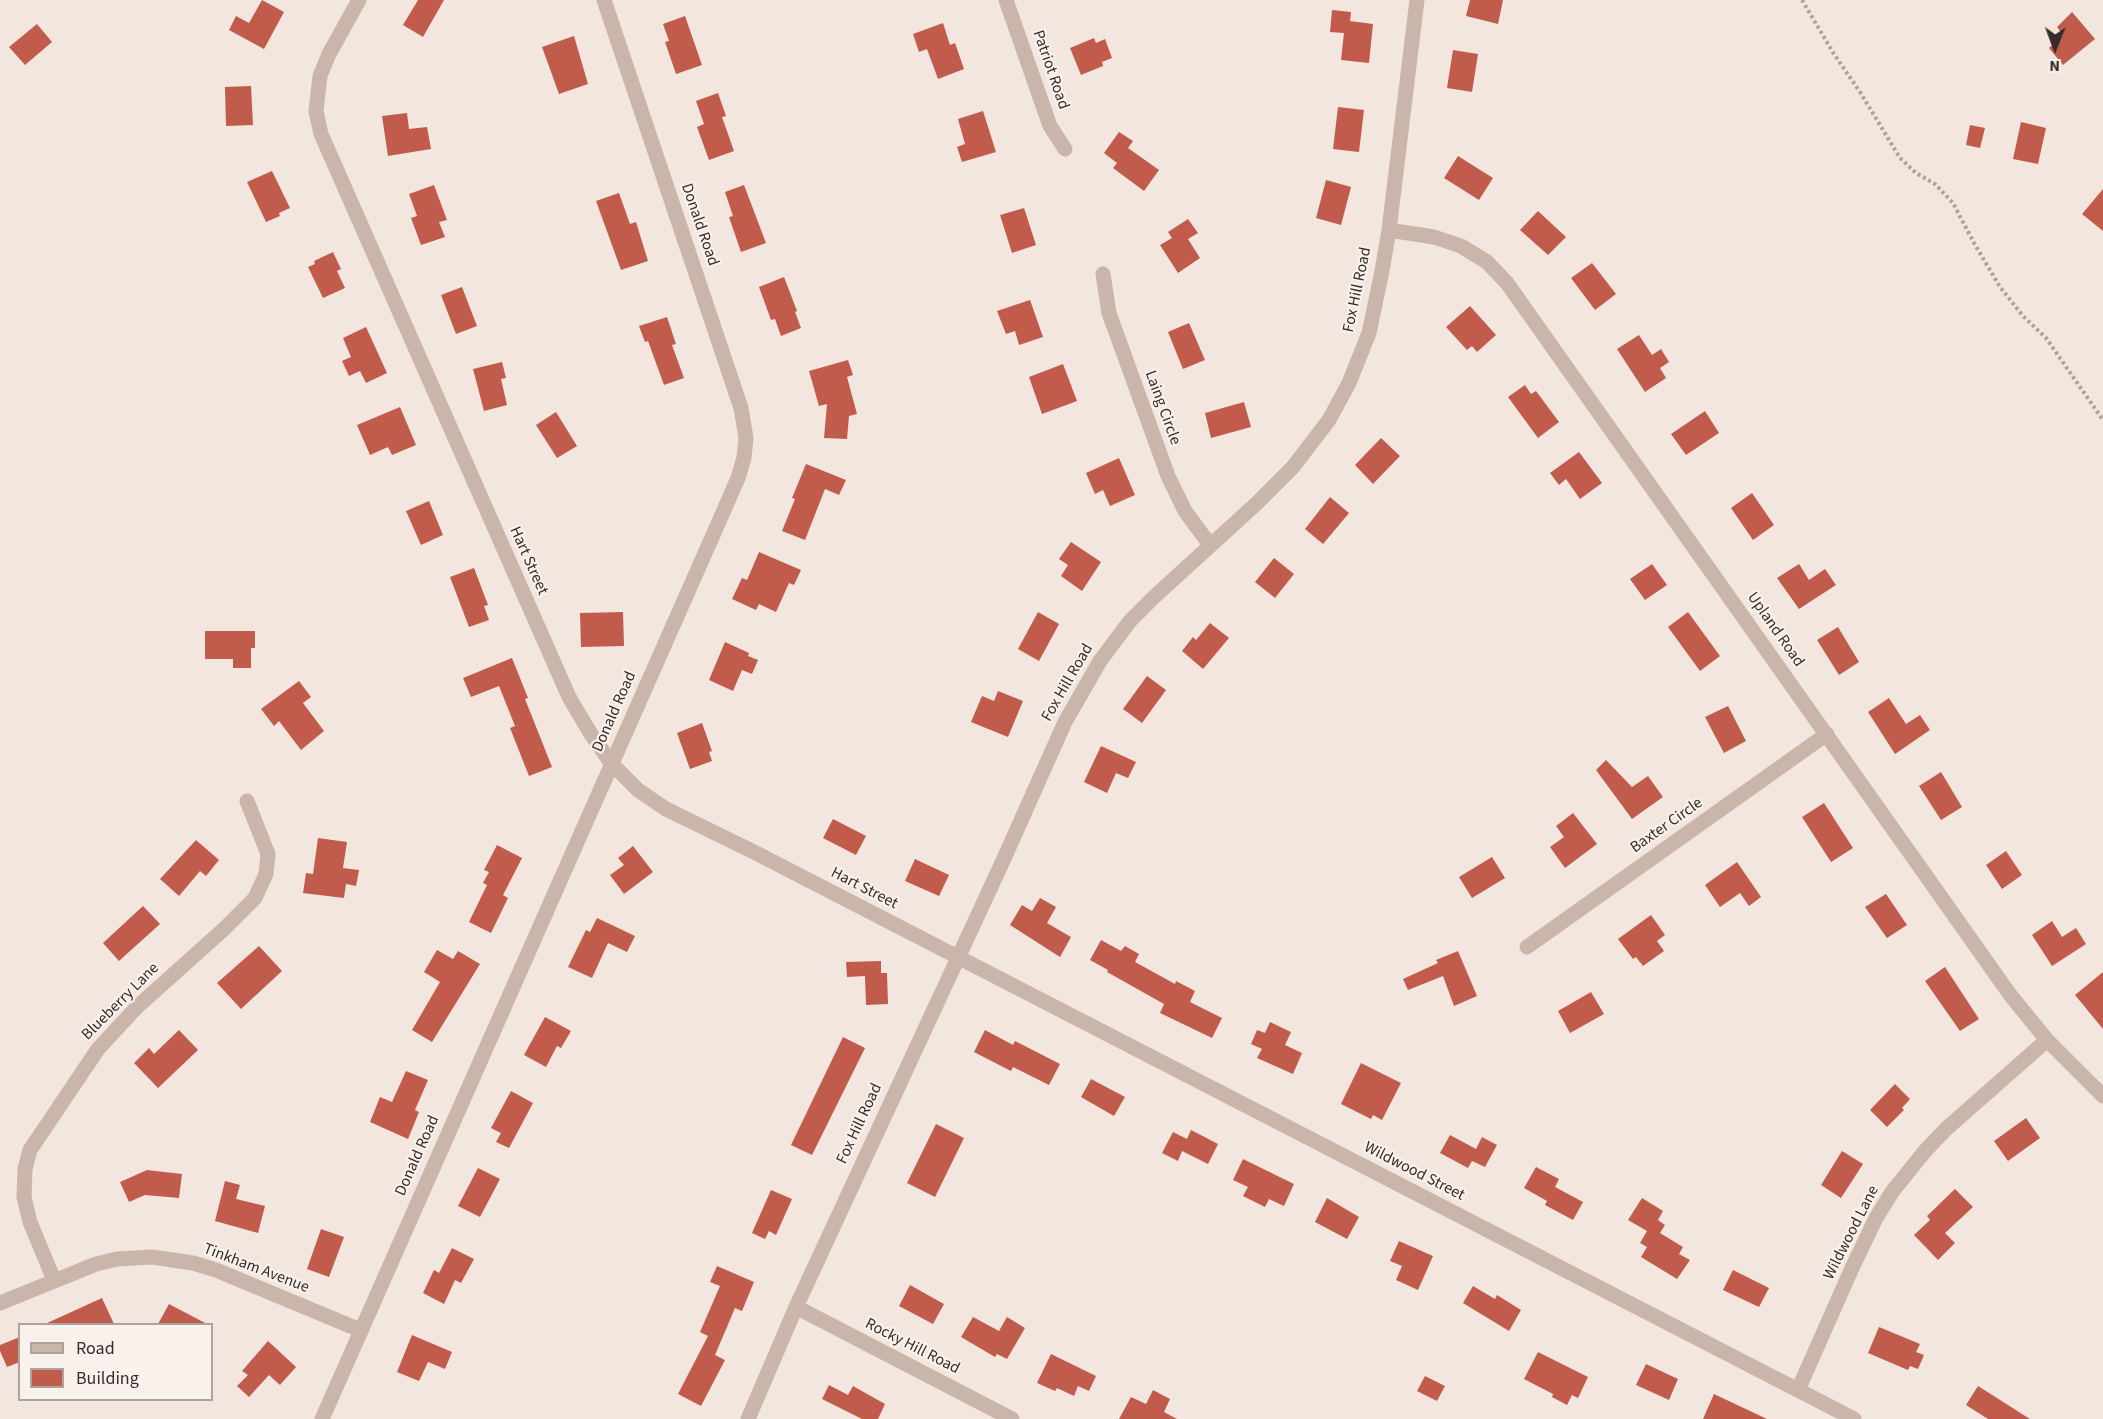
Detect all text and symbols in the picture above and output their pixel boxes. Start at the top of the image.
north arrow [2025,18,2085,78]
street label: Patriot Road [1028,28,1072,112]
text: N [2049,55,2060,77]
street label: Donald Road [676,181,722,269]
street label: Fox Hill Road [1340,246,1376,334]
street label: Laing Circle [1140,368,1184,448]
street label: Hart Street [504,524,552,598]
street label: Upland Road [1742,589,1808,671]
street label: Fox Hill Road [1038,641,1098,725]
street label: Donald Road [589,669,641,755]
street label: Baxter Circle [1627,794,1707,858]
street label: Hart Street [827,864,901,914]
street label: Blueberry Lane [78,959,164,1045]
street label: Fox Hill Road [833,1081,887,1167]
street label: Donald Road [392,1113,444,1199]
street label: Wildwood Street [1360,1138,1468,1206]
street label: Wildwood Lane [1820,1183,1884,1283]
street label: Tinkham Avenue [200,1240,312,1298]
street label: Rocky Hill Road [862,1315,962,1379]
legend [18,1323,213,1401]
text: Road [76,1336,115,1361]
text: Building [76,1366,139,1391]

